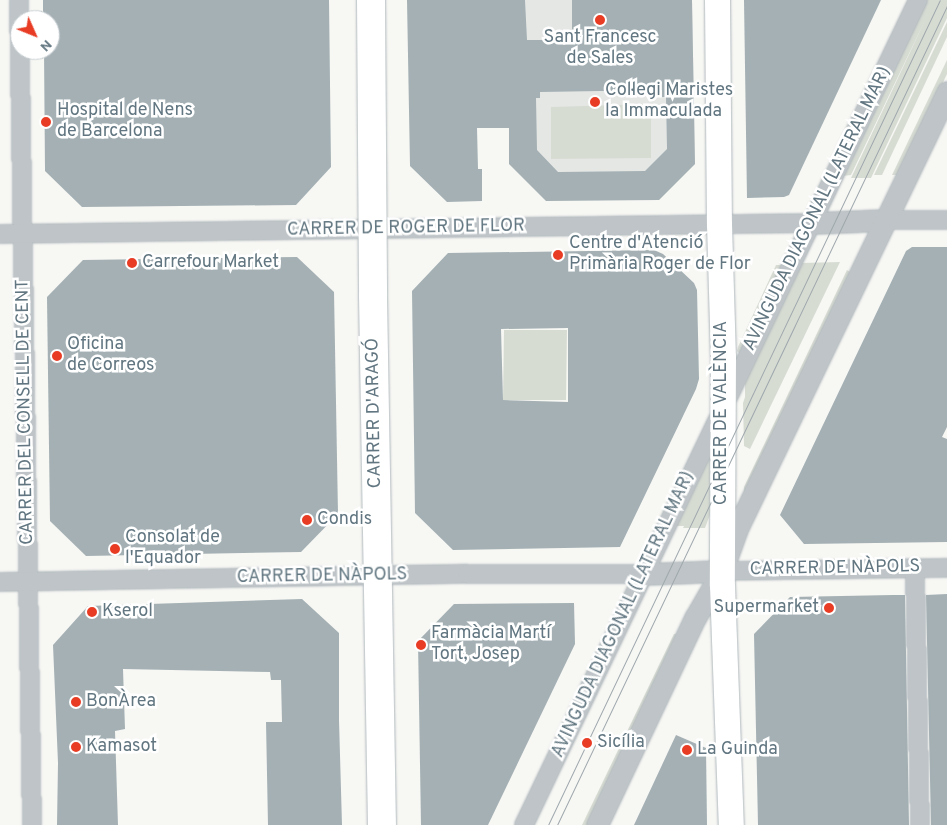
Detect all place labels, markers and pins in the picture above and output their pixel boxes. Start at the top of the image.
marker: Sant Francesc de Sales [594,14,606,26]
place label: Sant Francesc de Sales [544,28,656,70]
place label: Col·legi Maristes la Immaculada [605,81,733,124]
marker: Col·legi Maristes la Immaculada [589,96,601,108]
place label: Hospital de Nens de Barcelona [57,101,193,144]
marker: Hospital de Nens de Barcelona [39,115,53,129]
place label: Centre d'Atenció Primària Roger de Flor [569,234,751,276]
marker: Centre d'Atenció Primària Roger de Flor [551,248,565,262]
place label: Carrefour Market [142,252,279,274]
marker: Carrefour Market [126,257,138,269]
place label: Oficina de Correos [67,335,154,378]
marker: Oficina de Correos [51,350,63,362]
place label: Condis [317,509,372,531]
marker: Condis [301,514,313,526]
place label: Consolat de l'Equador [125,528,220,570]
marker: Consolat de l'Equador [109,543,121,555]
place label: Supermarket [713,597,819,619]
place label: Kserol [102,601,153,623]
marker: Supermarket [823,602,835,614]
marker: Kserol [86,606,98,618]
place label: Farmàcia Martí Tort, Josep [431,624,551,666]
marker: Farmàcia Martí Tort, Josep [415,639,427,651]
place label: BonÀrea [86,691,156,713]
marker: BonÀrea [70,696,82,708]
place label: Sicília [597,732,645,754]
place label: Kamasot [86,736,157,758]
marker: Sicília [581,737,593,749]
place label: La Guinda [697,739,778,761]
marker: Kamasot [70,741,82,753]
marker: La Guinda [681,744,693,756]

